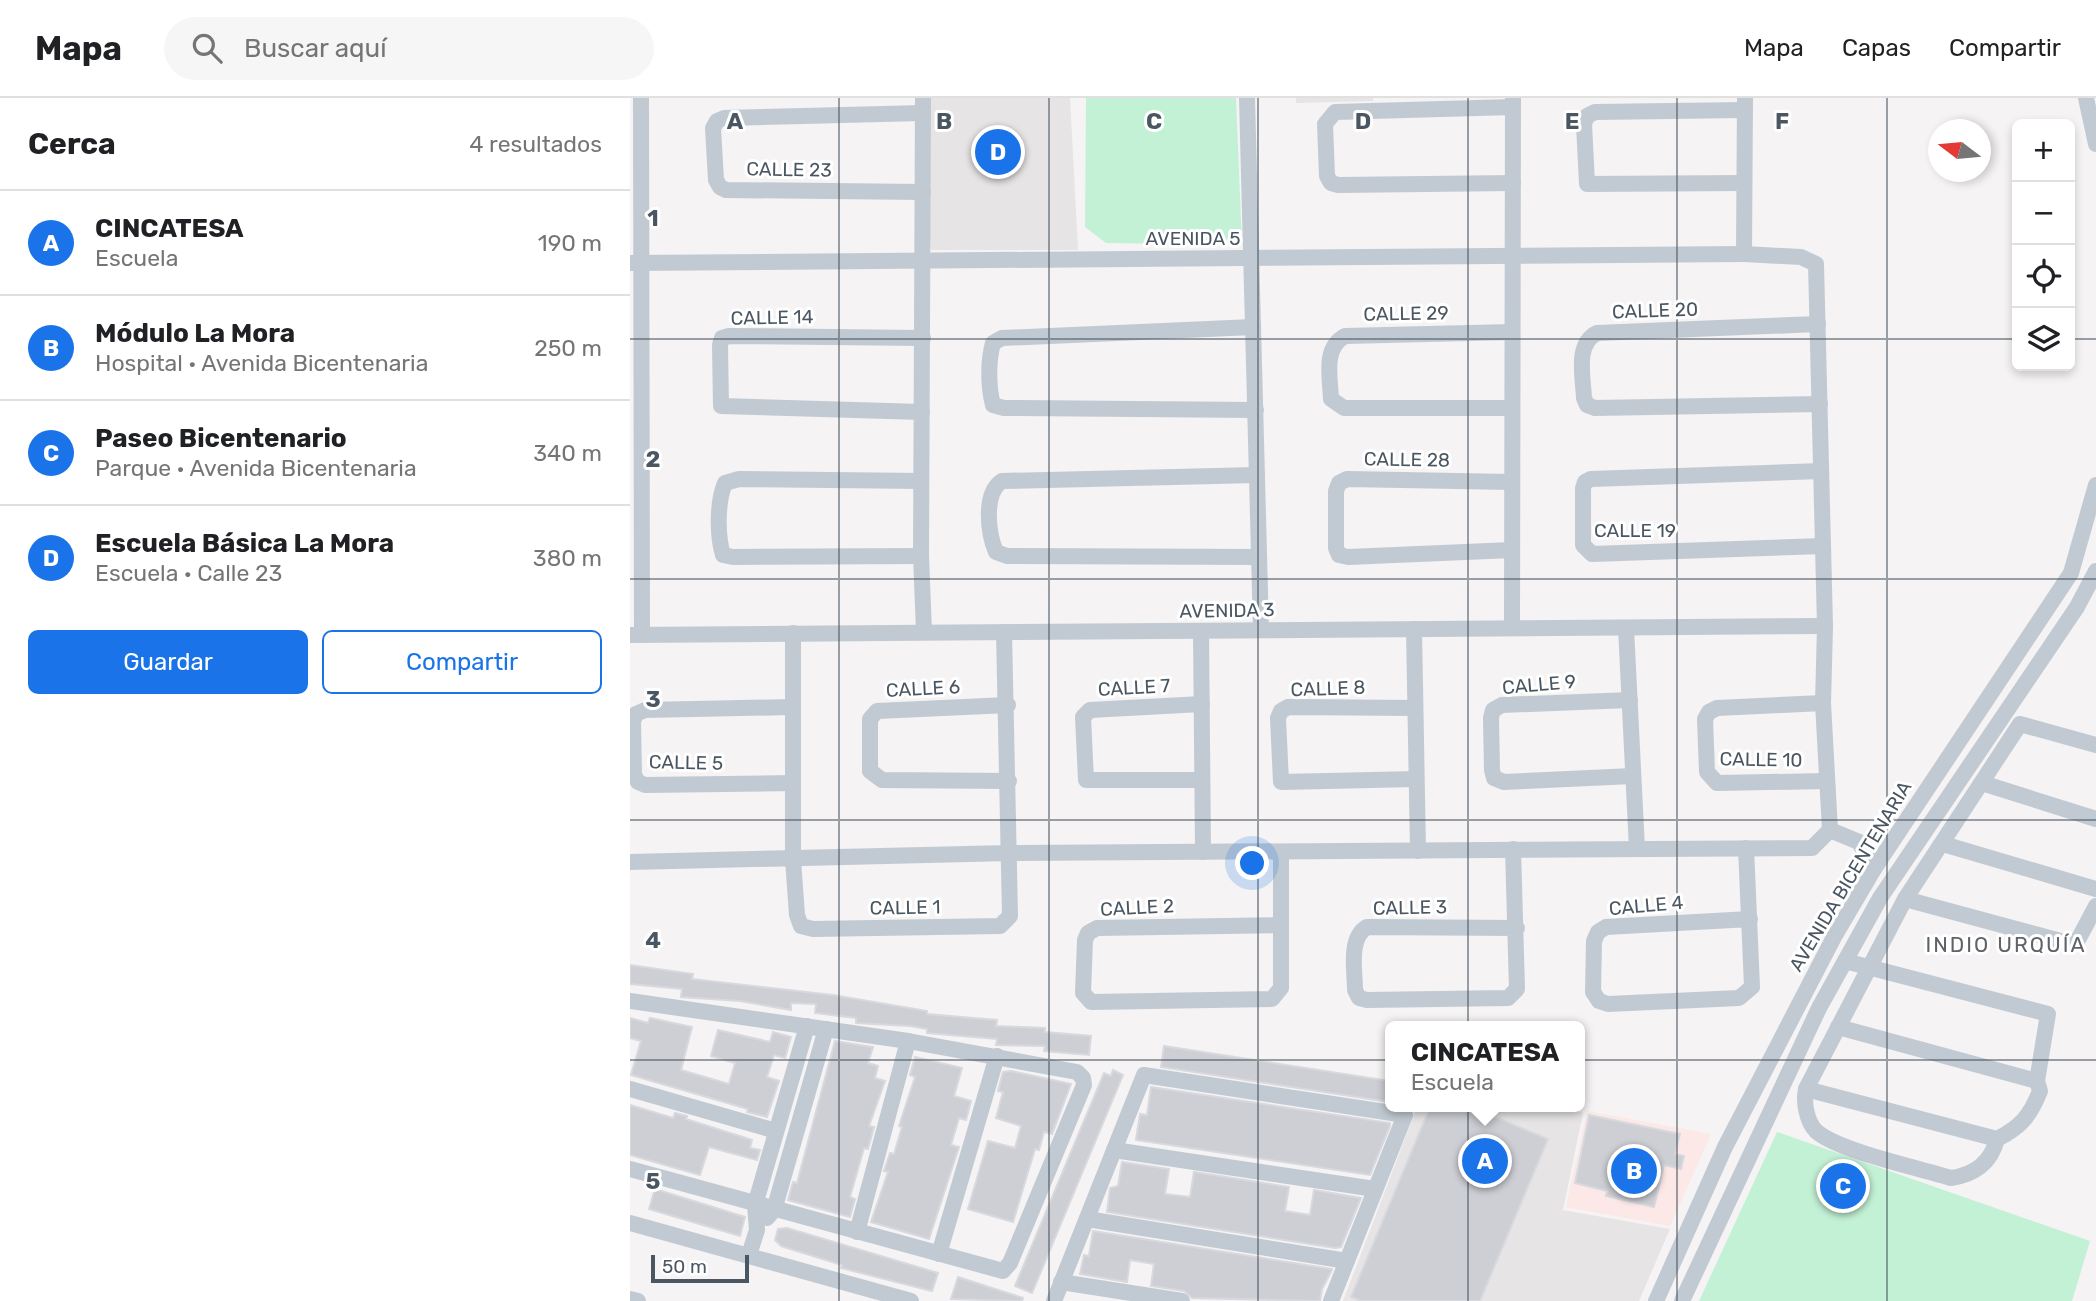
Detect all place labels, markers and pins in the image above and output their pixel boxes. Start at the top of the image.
pin: D [975,126,1021,178]
pin: A [1462,1135,1508,1187]
pin: B [1611,1145,1657,1197]
pin: C [1820,1160,1866,1212]

